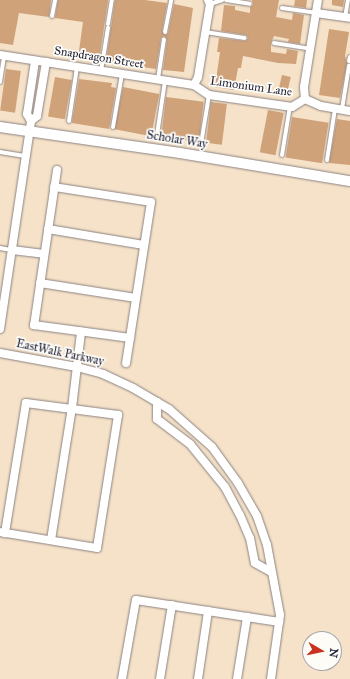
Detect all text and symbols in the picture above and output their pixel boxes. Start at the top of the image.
street label: Snapdragon Street [53,44,145,72]
street label: Limonium Lane [209,74,293,100]
street label: Scholar Way [146,128,208,152]
street label: EastWalk Parkway [15,337,105,369]
north arrow [302,631,342,671]
text: N [326,647,341,658]

